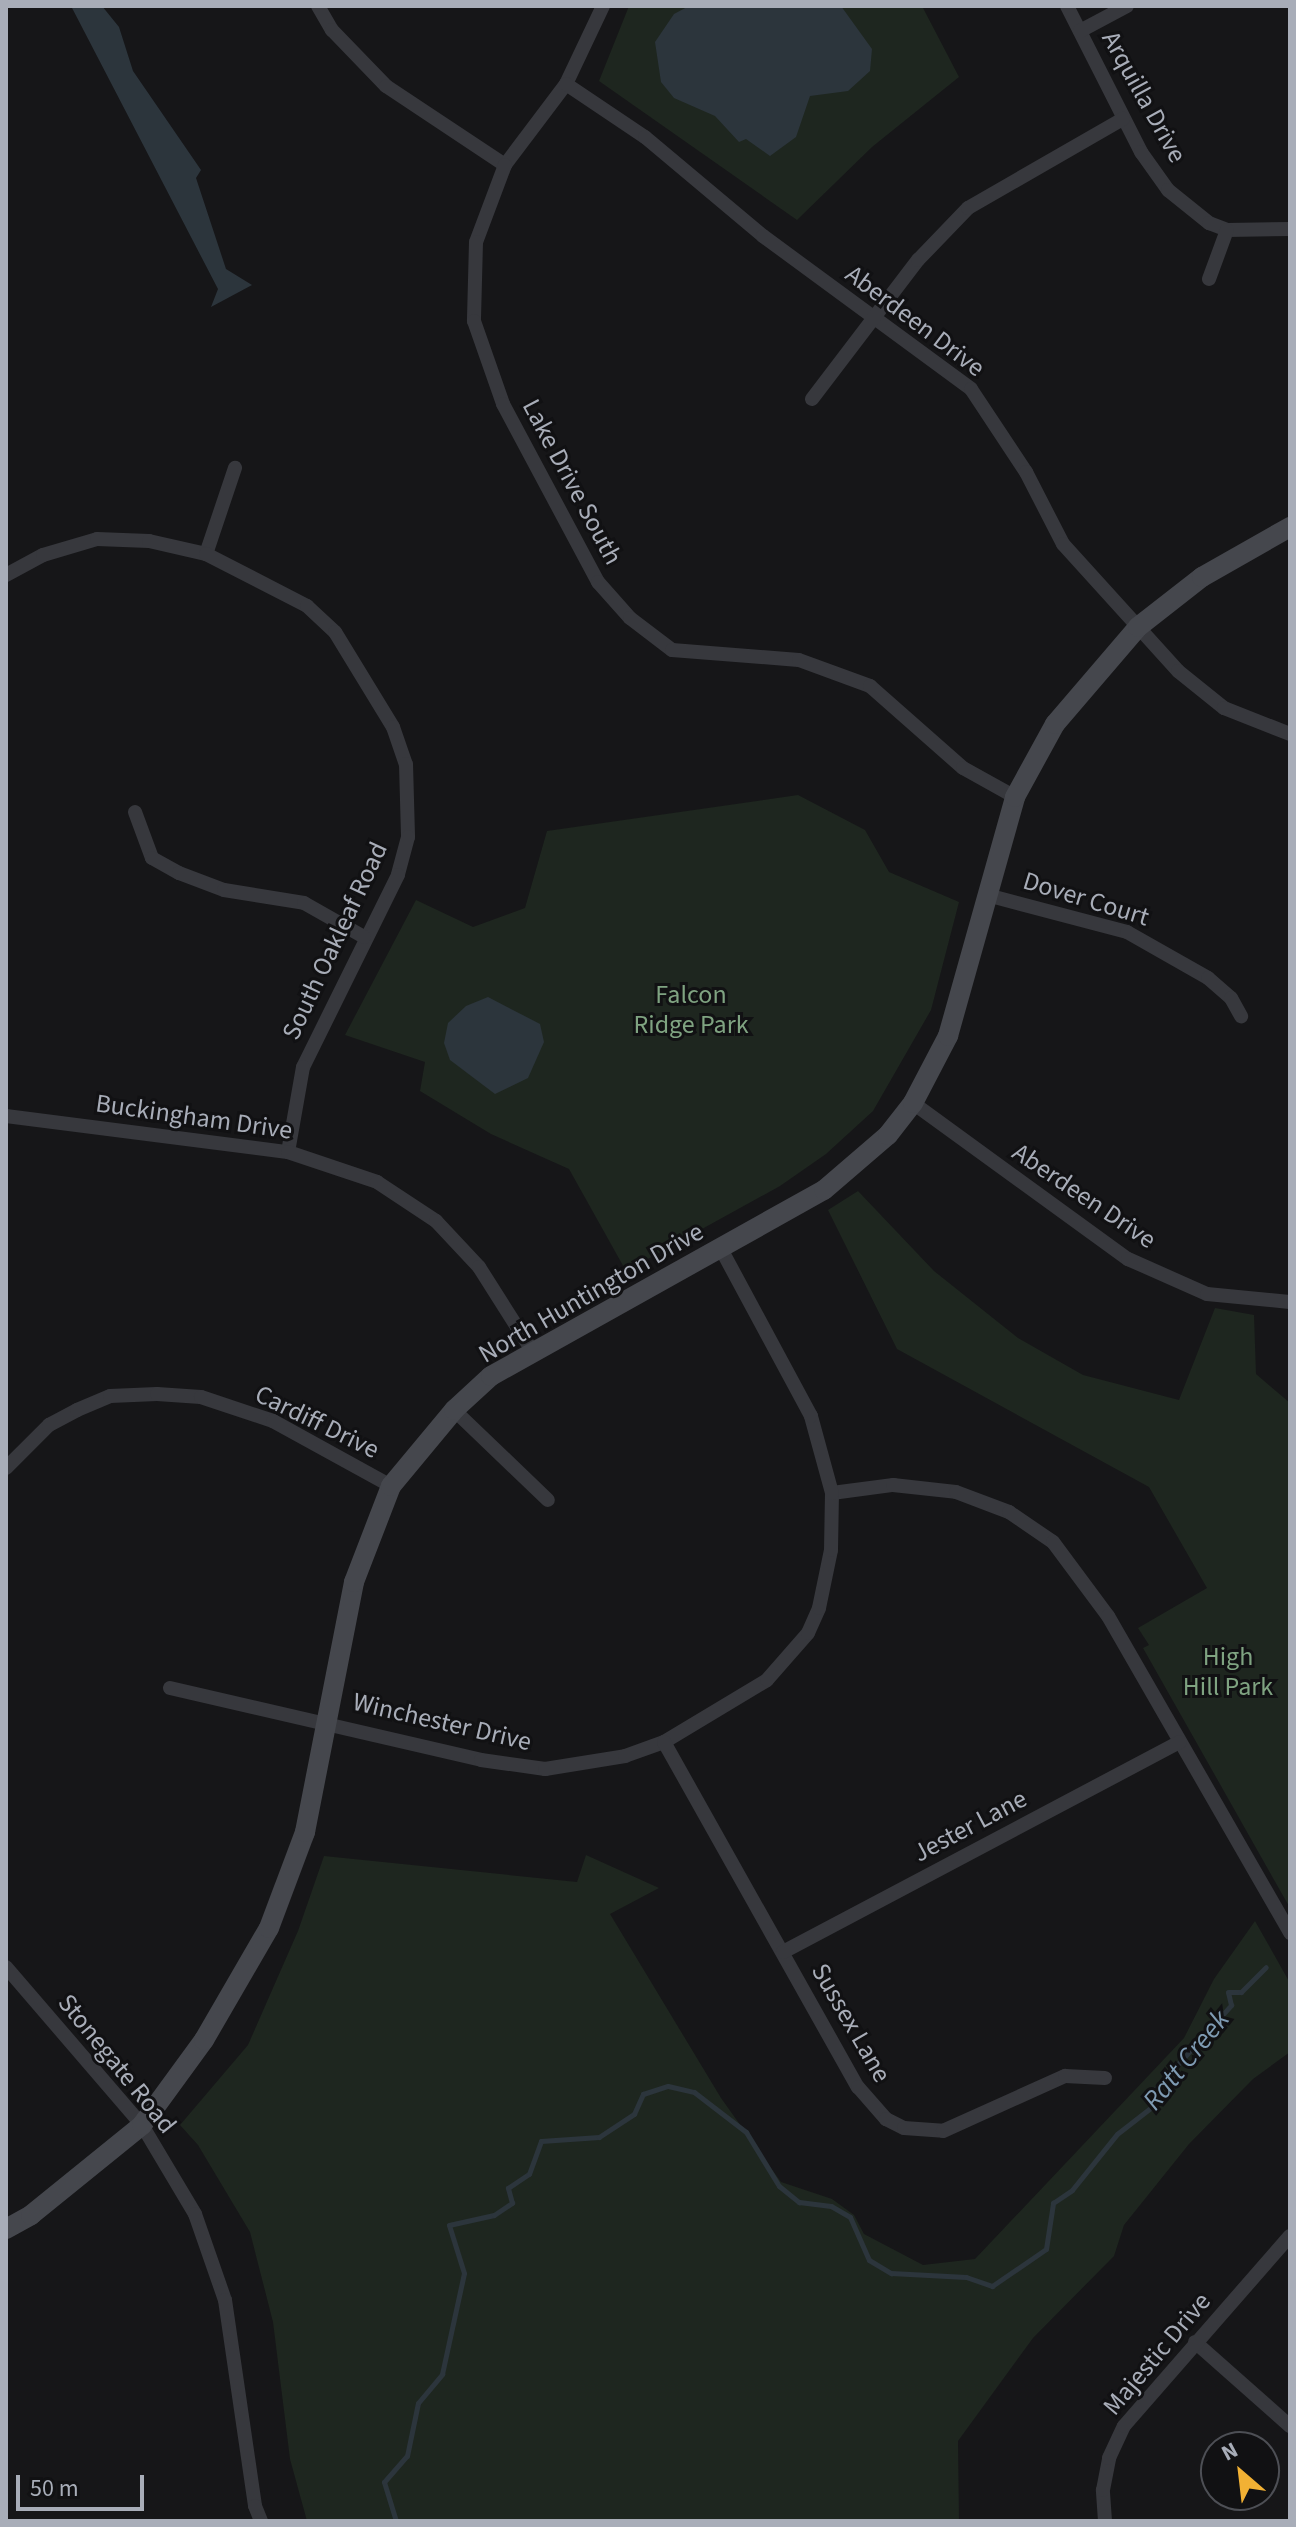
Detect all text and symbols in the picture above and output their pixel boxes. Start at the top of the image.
street label: Arquilla Drive [1095,26,1193,168]
street label: Aberdeen Drive [839,259,991,383]
street label: Lake Drive South [515,394,629,570]
street label: South Oakleaf Road [276,837,394,1045]
street label: Dover Court [1019,865,1153,933]
park label: Falcon Ridge Park [633,979,749,1040]
street label: Buckingham Drive [94,1088,294,1146]
street label: Aberdeen Drive [1006,1137,1162,1255]
street label: North Huntington Drive [473,1216,709,1370]
street label: Cardiff Drive [250,1379,384,1465]
park label: High Hill Park [1183,1641,1273,1702]
street label: Winchester Drive [350,1686,534,1758]
street label: Jester Lane [908,1783,1032,1869]
street label: Sussex Lane [804,1958,898,2088]
street label: Stonegate Road [51,1988,183,2140]
water label: Ratt Creek [1136,2003,1236,2117]
street label: Majestic Drive [1097,2286,1217,2422]
north arrow [1200,2431,1280,2511]
text: N [1216,2434,1244,2469]
scale bar [20,2459,148,2509]
text: 50 m [30,2471,79,2506]

